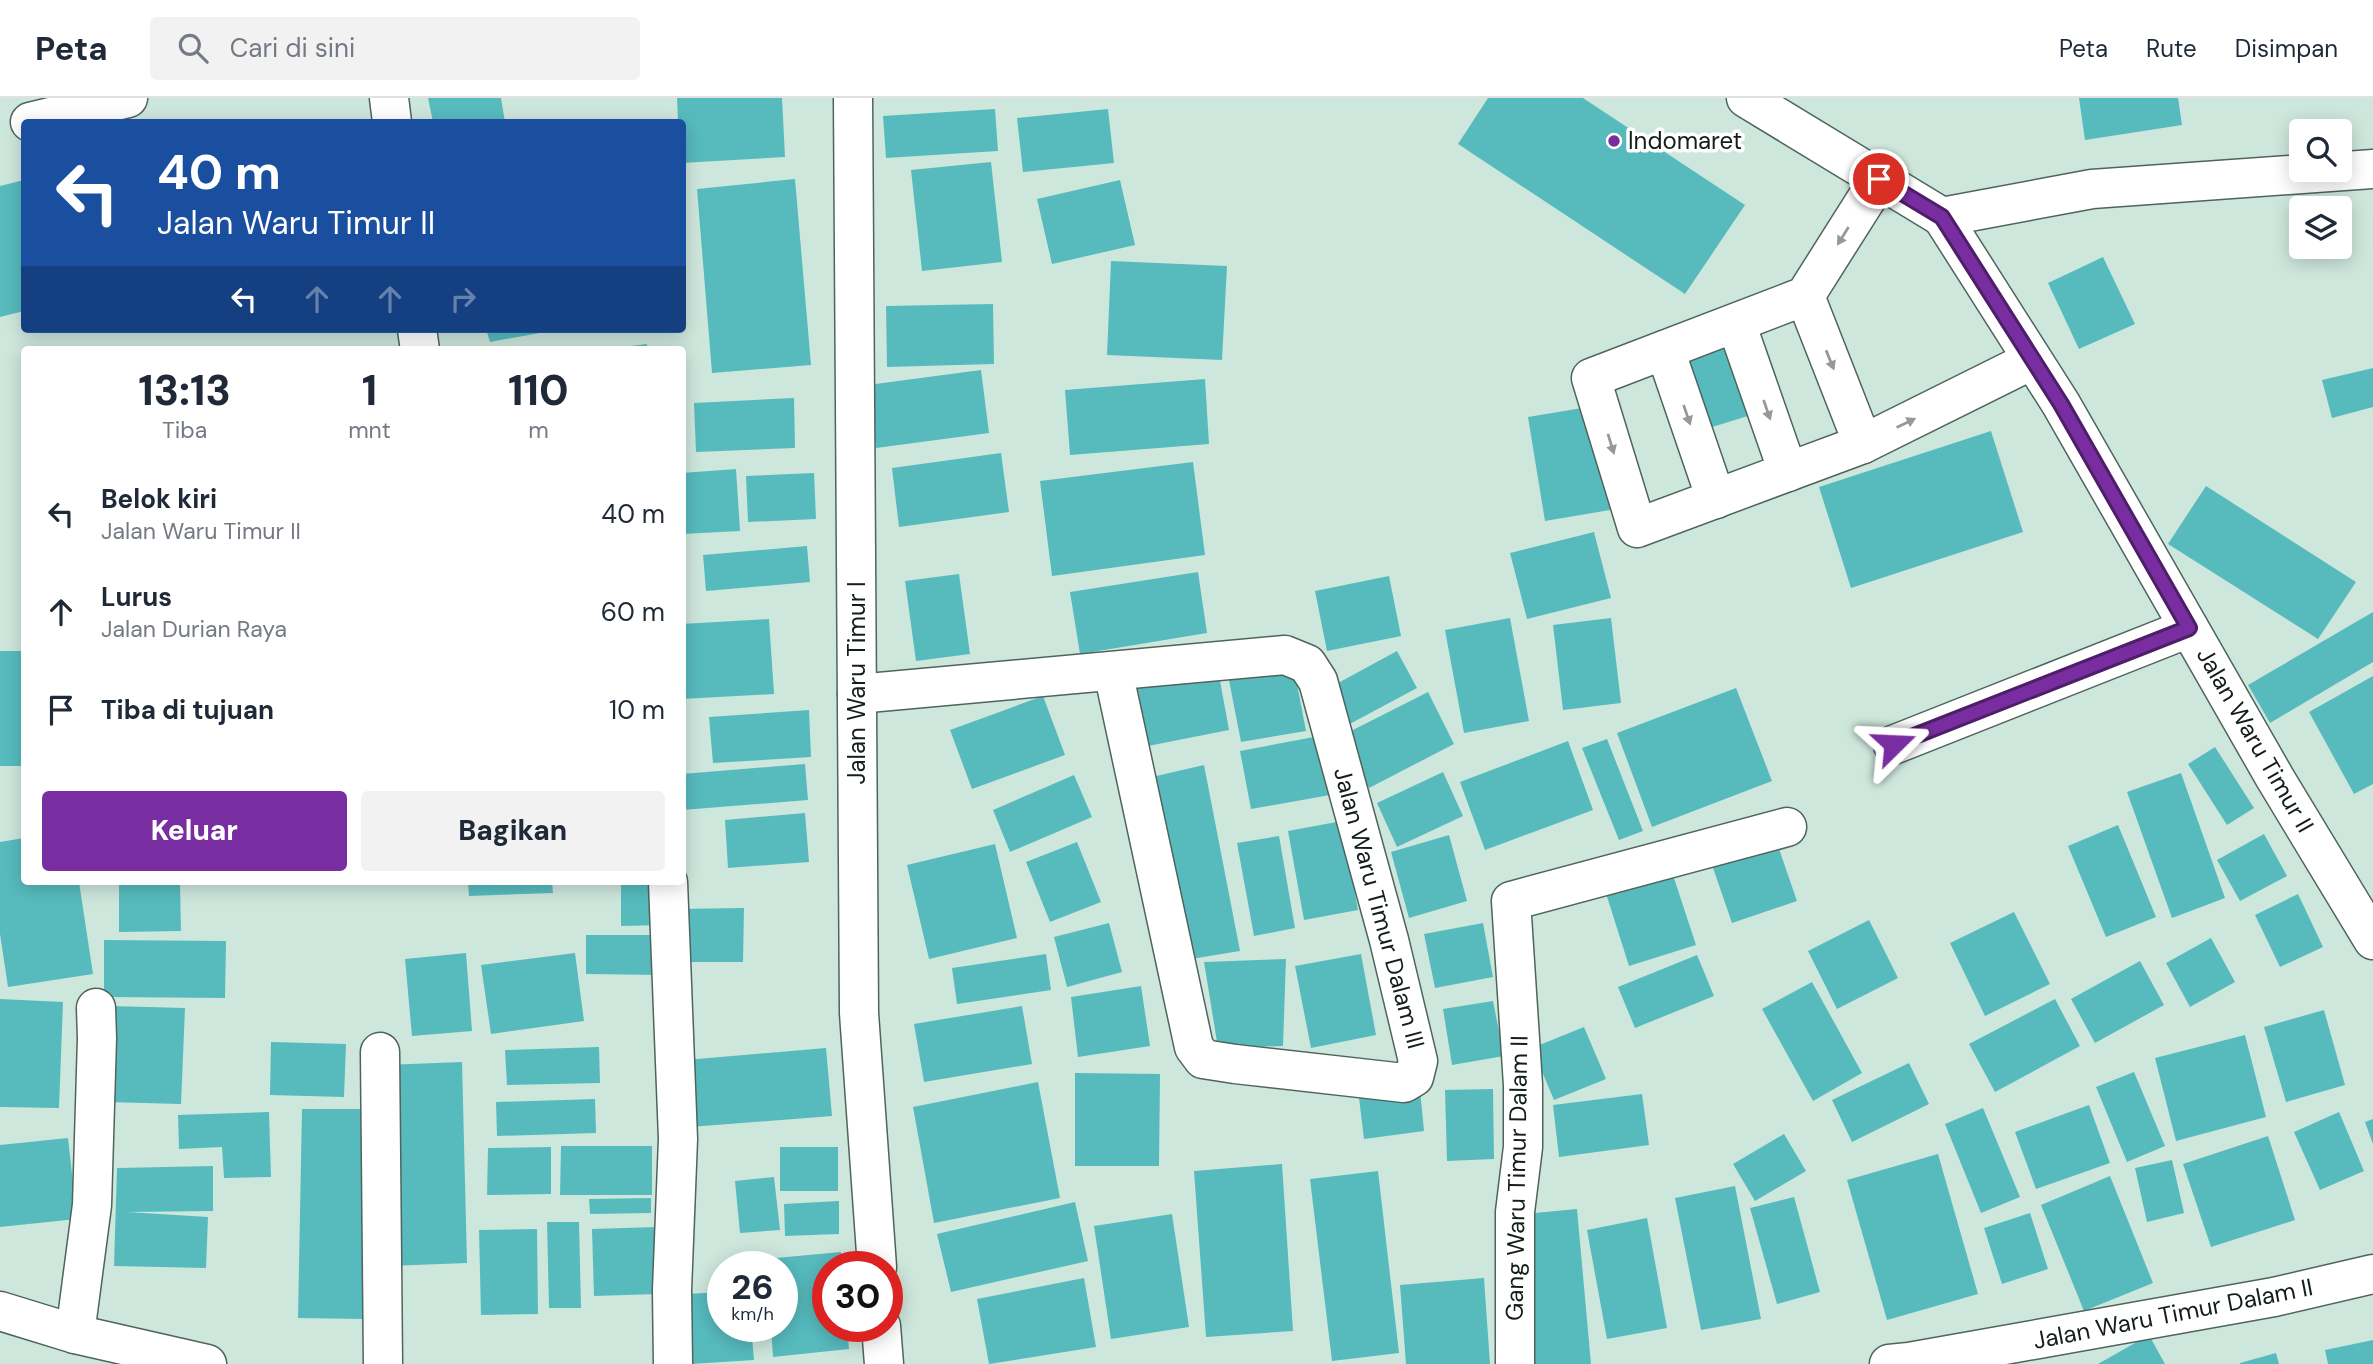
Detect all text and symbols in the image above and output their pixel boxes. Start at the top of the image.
search box [150,17,640,80]
text: Peta [35,27,108,70]
icon: search [174,29,212,67]
text: Cari di sini [230,31,355,65]
text: Peta [2059,33,2108,64]
text: Rute [2146,33,2197,64]
text: Disimpan [2235,33,2338,64]
map controls [2289,119,2352,259]
button: search [2289,119,2352,182]
place label: Indomaret [1628,125,1742,156]
marker: Indomaret [1606,133,1622,149]
text: 40 m [157,140,281,204]
icon: left [42,147,133,238]
pin [1849,149,1909,209]
icon: arrive [1860,160,1898,198]
button: layers [2289,196,2352,259]
text: Jalan Waru Timur II [157,202,435,244]
one-way arrow [1836,227,1849,246]
icon: left [225,280,263,318]
icon: ahead [298,280,336,318]
icon: ahead [371,280,409,318]
icon: right [444,280,482,318]
one-way arrow [1824,349,1835,370]
text: 13:13 [138,363,231,418]
text: 1 [362,363,377,418]
text: 110 [508,363,569,418]
one-way arrow [1762,400,1773,421]
one-way arrow [1682,404,1693,425]
text: Tiba [162,415,207,445]
text: mnt [348,415,391,445]
text: m [528,415,549,445]
one-way arrow [1896,418,1916,429]
one-way arrow [1606,433,1617,454]
text: Belok kiri [101,482,217,516]
icon: left [42,495,80,533]
text: 40 m [601,497,665,531]
text: Jalan Waru Timur II [101,516,301,546]
text: Lurus [101,580,172,614]
street label: Jalan Waru Timur I [841,581,872,785]
icon: ahead [42,593,80,631]
text: 60 m [601,595,665,629]
text: Jalan Durian Raya [101,614,287,644]
street label: Jalan Waru Timur II [2190,642,2321,838]
icon: arrive [42,691,80,729]
text: Tiba di tujuan [101,693,274,727]
text: 10 m [609,693,665,727]
position arrow [1857,707,1931,781]
street label: Jalan Waru Timur Dalam III [1327,764,1432,1052]
button: Keluar [42,791,347,871]
button: Bagikan [361,791,665,871]
street label: Gang Waru Timur Dalam II [1499,1035,1534,1321]
speed limit sign: 30 [812,1251,903,1342]
text: 26 [731,1264,774,1310]
street label: Jalan Waru Timur Dalam II [2030,1271,2315,1356]
text: km/h [731,1302,774,1326]

